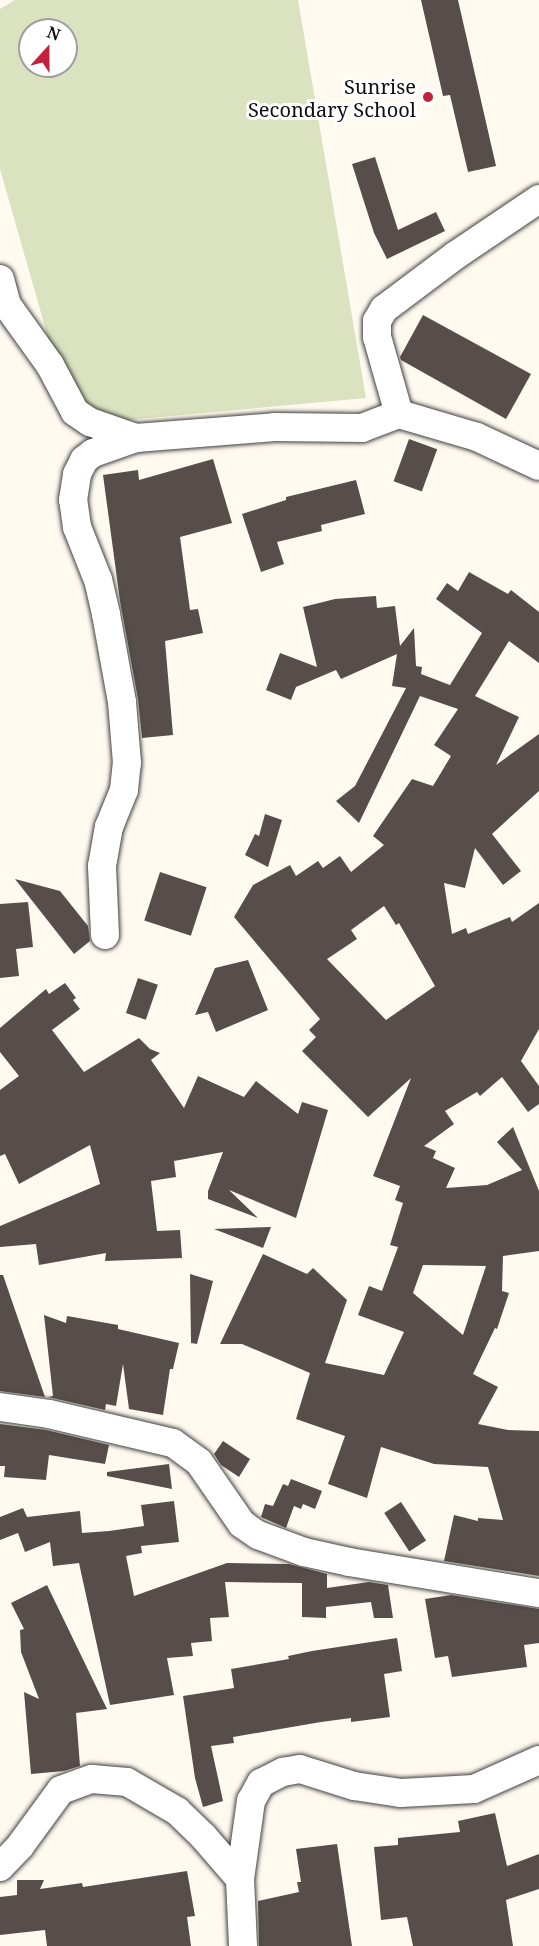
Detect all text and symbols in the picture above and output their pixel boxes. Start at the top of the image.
north arrow [18,18,78,78]
text: N [44,21,64,46]
place label: Sunrise Secondary School [248,74,416,121]
marker: Sunrise Secondary School [421,90,435,104]

